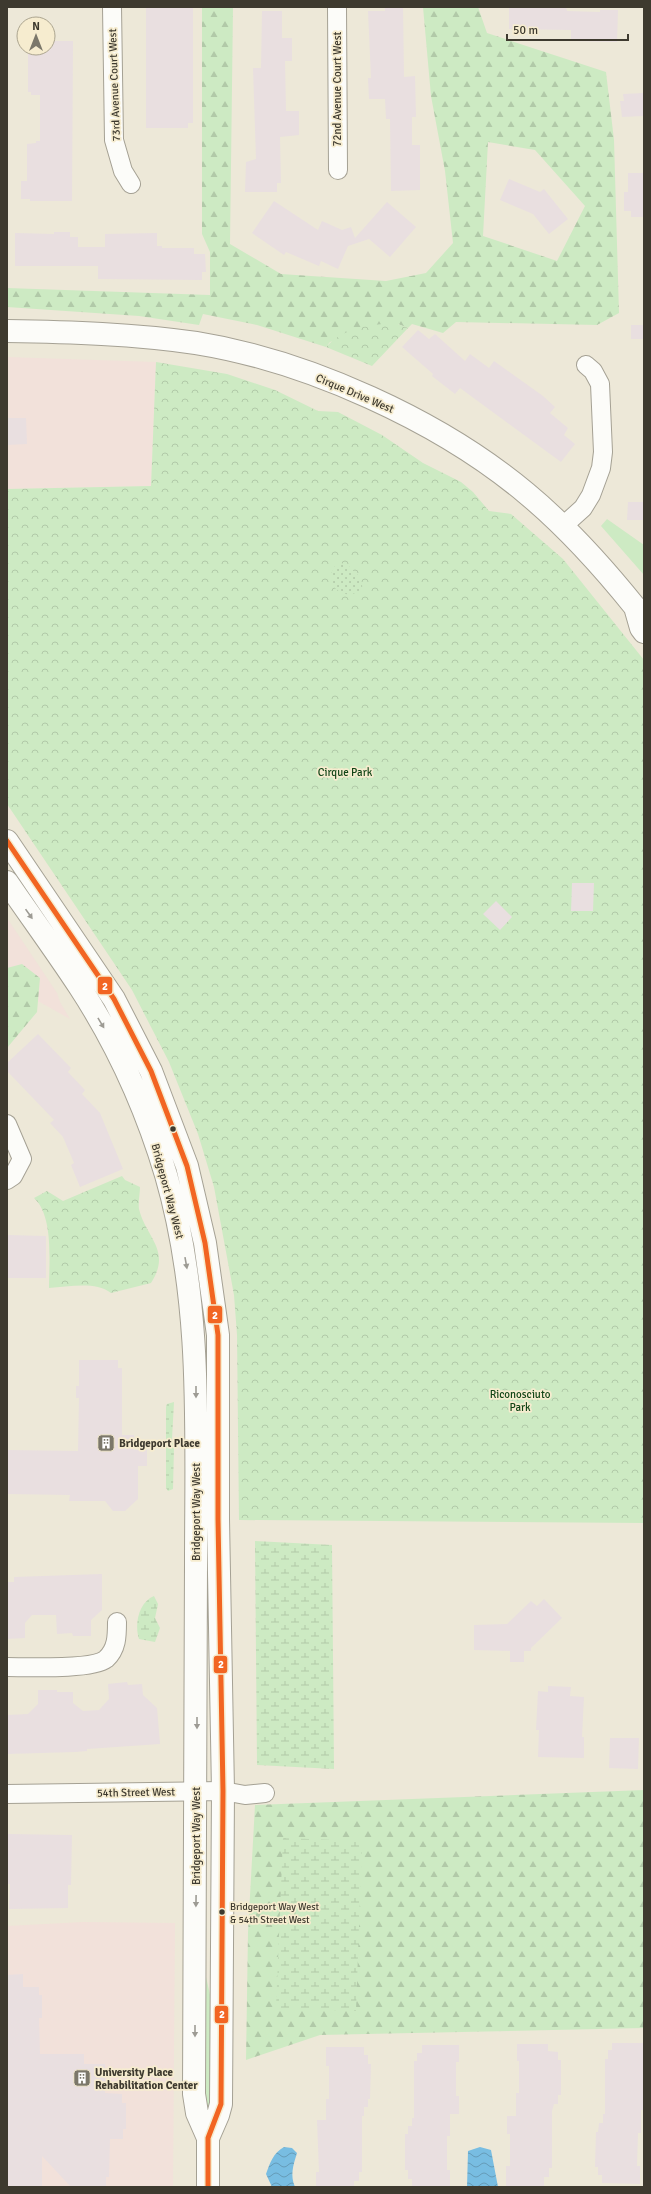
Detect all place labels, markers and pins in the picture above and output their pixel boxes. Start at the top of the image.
unlabelled marker [168,1124,178,1134]
building icon: Bridgeport Place [96,1433,116,1453]
place label: Bridgeport Place [119,1437,200,1450]
place label: Bridgeport Way West & 54th Street West [230,1901,320,1926]
marker: Bridgeport Way West & 54th Street West [217,1907,227,1917]
place label: University Place Rehabilitation Center [95,2066,198,2092]
building icon: University Place Rehabilitation Center [72,2068,92,2088]

